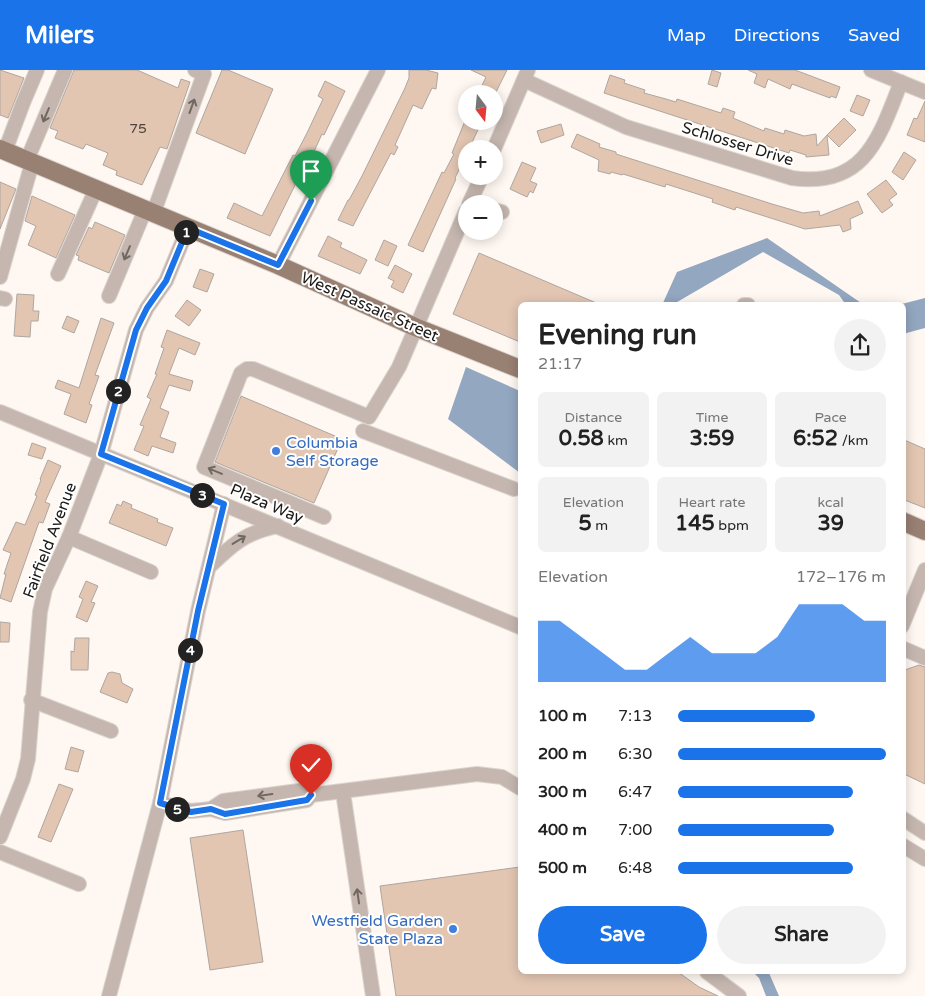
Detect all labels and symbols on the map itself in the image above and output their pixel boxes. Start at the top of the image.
north arrow [458,85,502,130]
one-way arrow [188,99,197,114]
one-way arrow [40,107,50,122]
street label: Schlosser Drive [679,117,796,170]
house number: 75 [129,120,147,137]
pin [290,150,332,201]
pin: 1 [174,220,198,244]
one-way arrow [122,245,132,260]
street label: West Passaic Street [298,268,441,346]
pin: 2 [106,378,130,404]
place label: Columbia Self Storage [286,433,379,471]
marker: Columbia Self Storage [270,445,282,457]
one-way arrow [208,466,223,476]
street label: Fairfield Avenue [19,480,81,601]
street label: Plaza Way [227,480,307,528]
pin: 3 [190,482,214,508]
one-way arrow [232,535,246,545]
pin: 4 [178,638,202,662]
pin [290,744,332,795]
one-way arrow [257,791,273,801]
pin: 5 [164,796,190,822]
one-way arrow [353,888,363,904]
place label: Westfield Garden State Plaza [311,911,443,949]
marker: Westfield Garden State Plaza [447,923,459,935]

